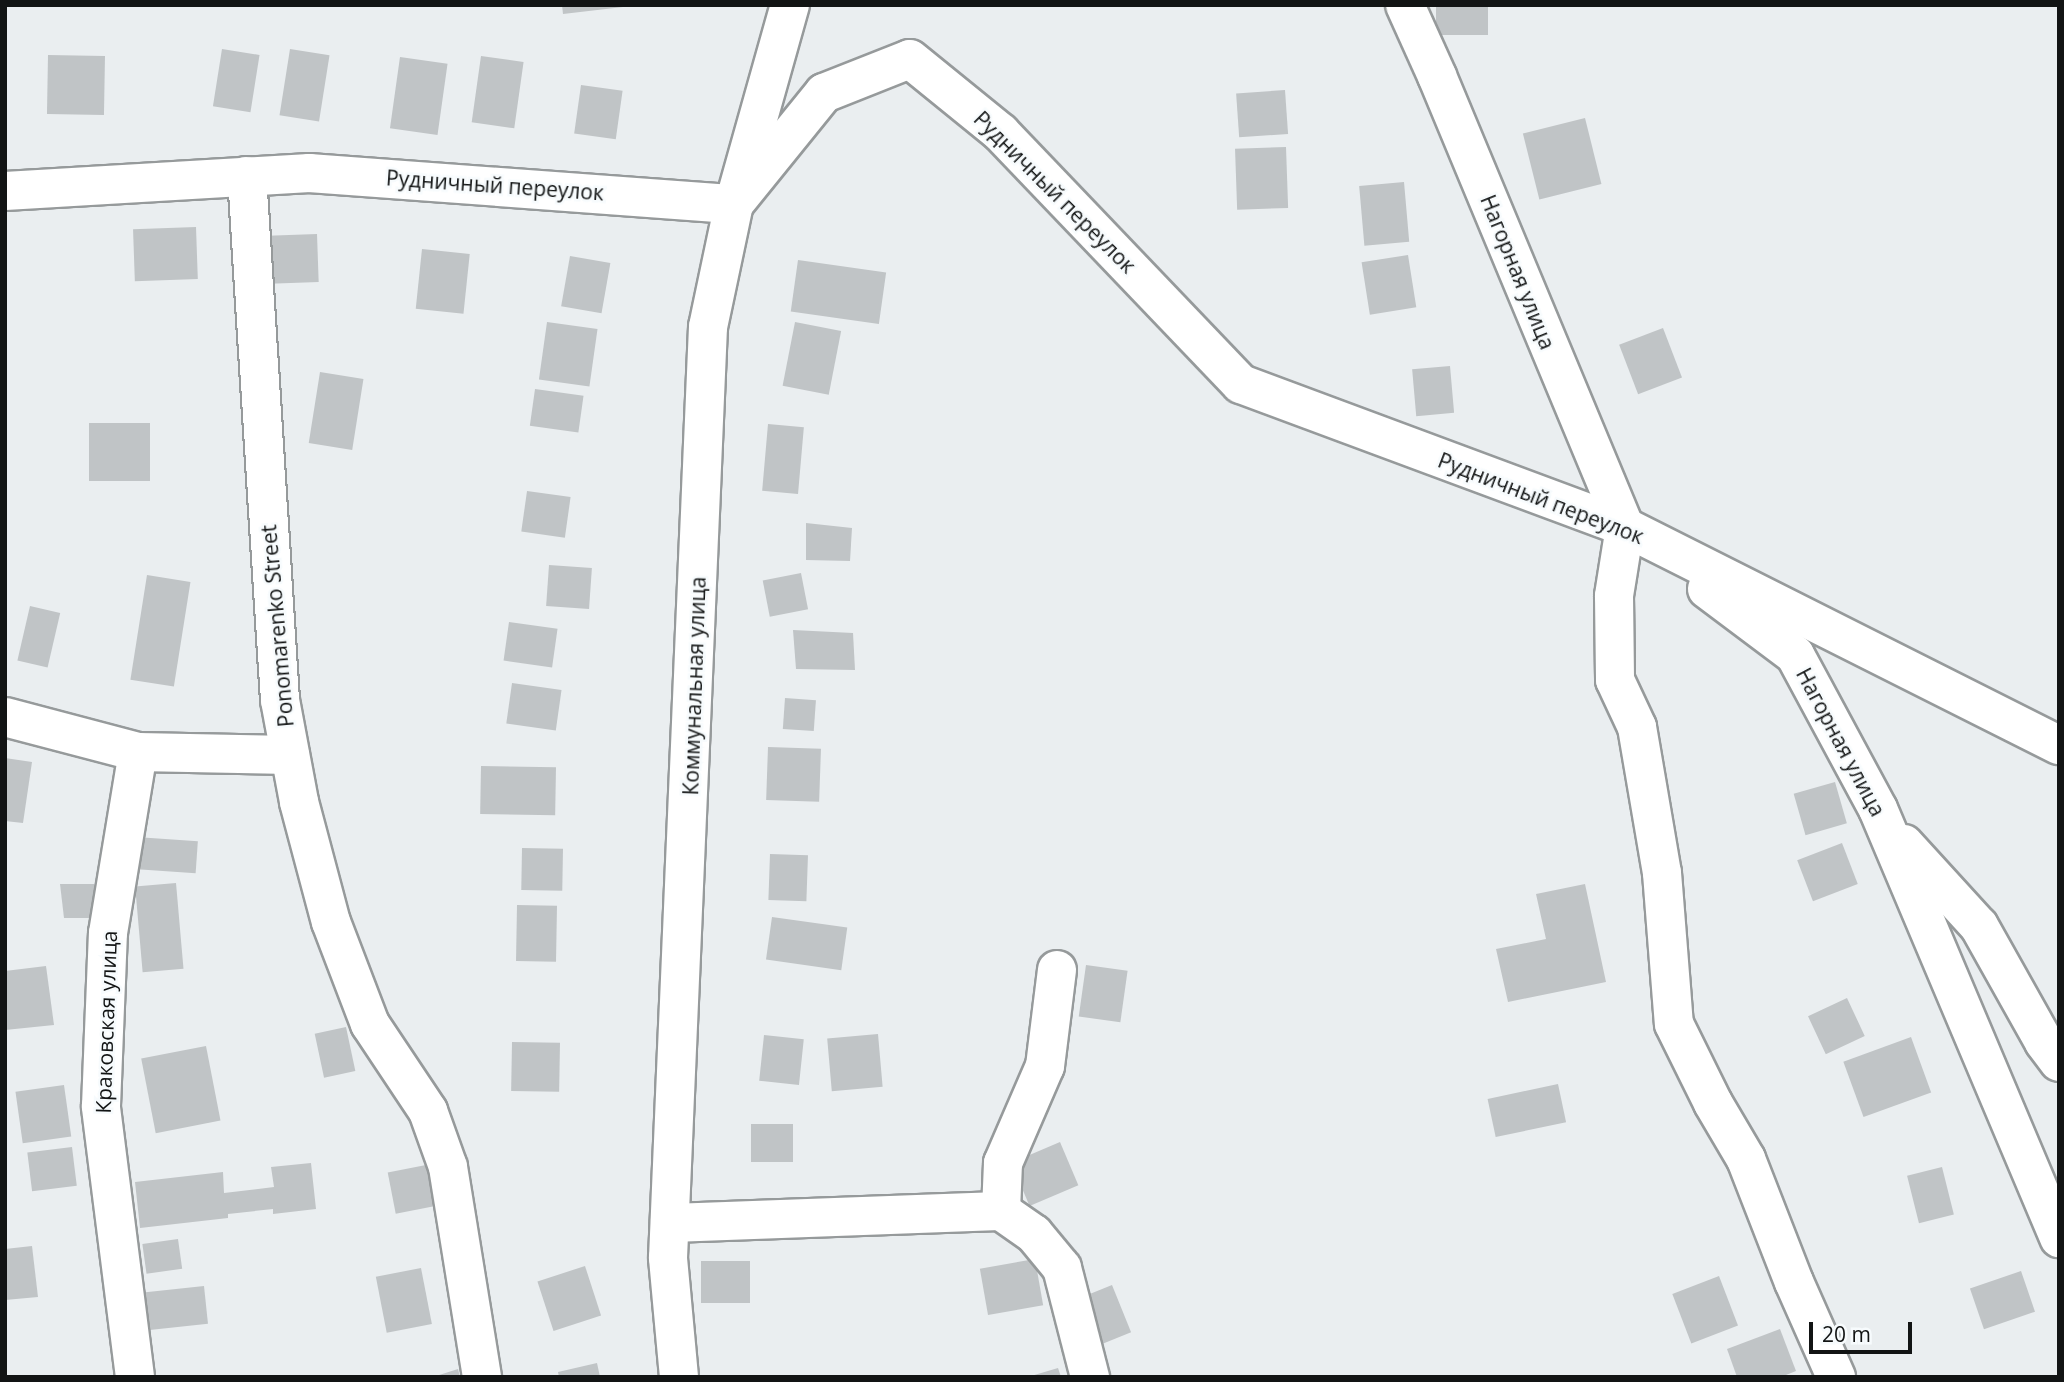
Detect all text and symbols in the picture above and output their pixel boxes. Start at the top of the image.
street label: Рудничный переулок [969,106,1141,278]
street label: Рудничный переулок [385,165,605,205]
street label: Нагорная улица [1476,191,1560,353]
street label: Рудничный переулок [1435,447,1647,549]
street label: Ponomarenko Street [256,524,298,728]
street label: Коммунальная улица [678,576,710,796]
street label: Нагорная улица [1791,663,1891,821]
street label: Краковская улица [90,930,122,1114]
scale bar [1812,1308,1915,1352]
text: 20 m [1822,1320,1871,1348]

